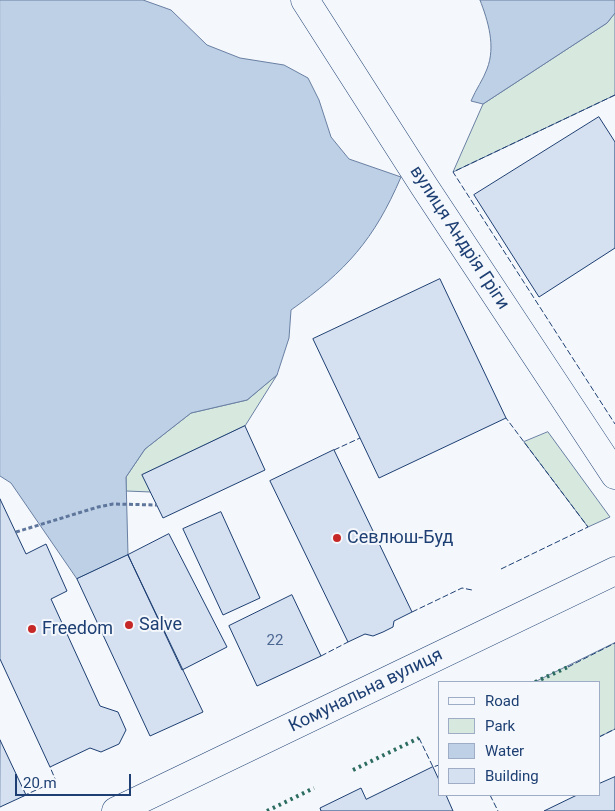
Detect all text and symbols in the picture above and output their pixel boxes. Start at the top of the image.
street label: вулиця Андрія Гріги [405,162,513,314]
place label: Севлюш-Буд [347,527,453,549]
marker: Севлюш-Буд [331,532,343,544]
place label: Salve [139,614,182,636]
place label: Freedom [42,618,113,640]
marker: Salve [123,619,135,631]
marker: Freedom [26,623,38,635]
house number: 22 [267,632,283,650]
street label: Комунальна вулиця [286,644,446,738]
legend [438,681,600,796]
text: Road [485,692,519,710]
text: Park [485,717,515,735]
text: Water [485,742,524,760]
scale bar [18,764,134,796]
text: Building [485,767,539,785]
text: 20 m [23,774,57,792]

